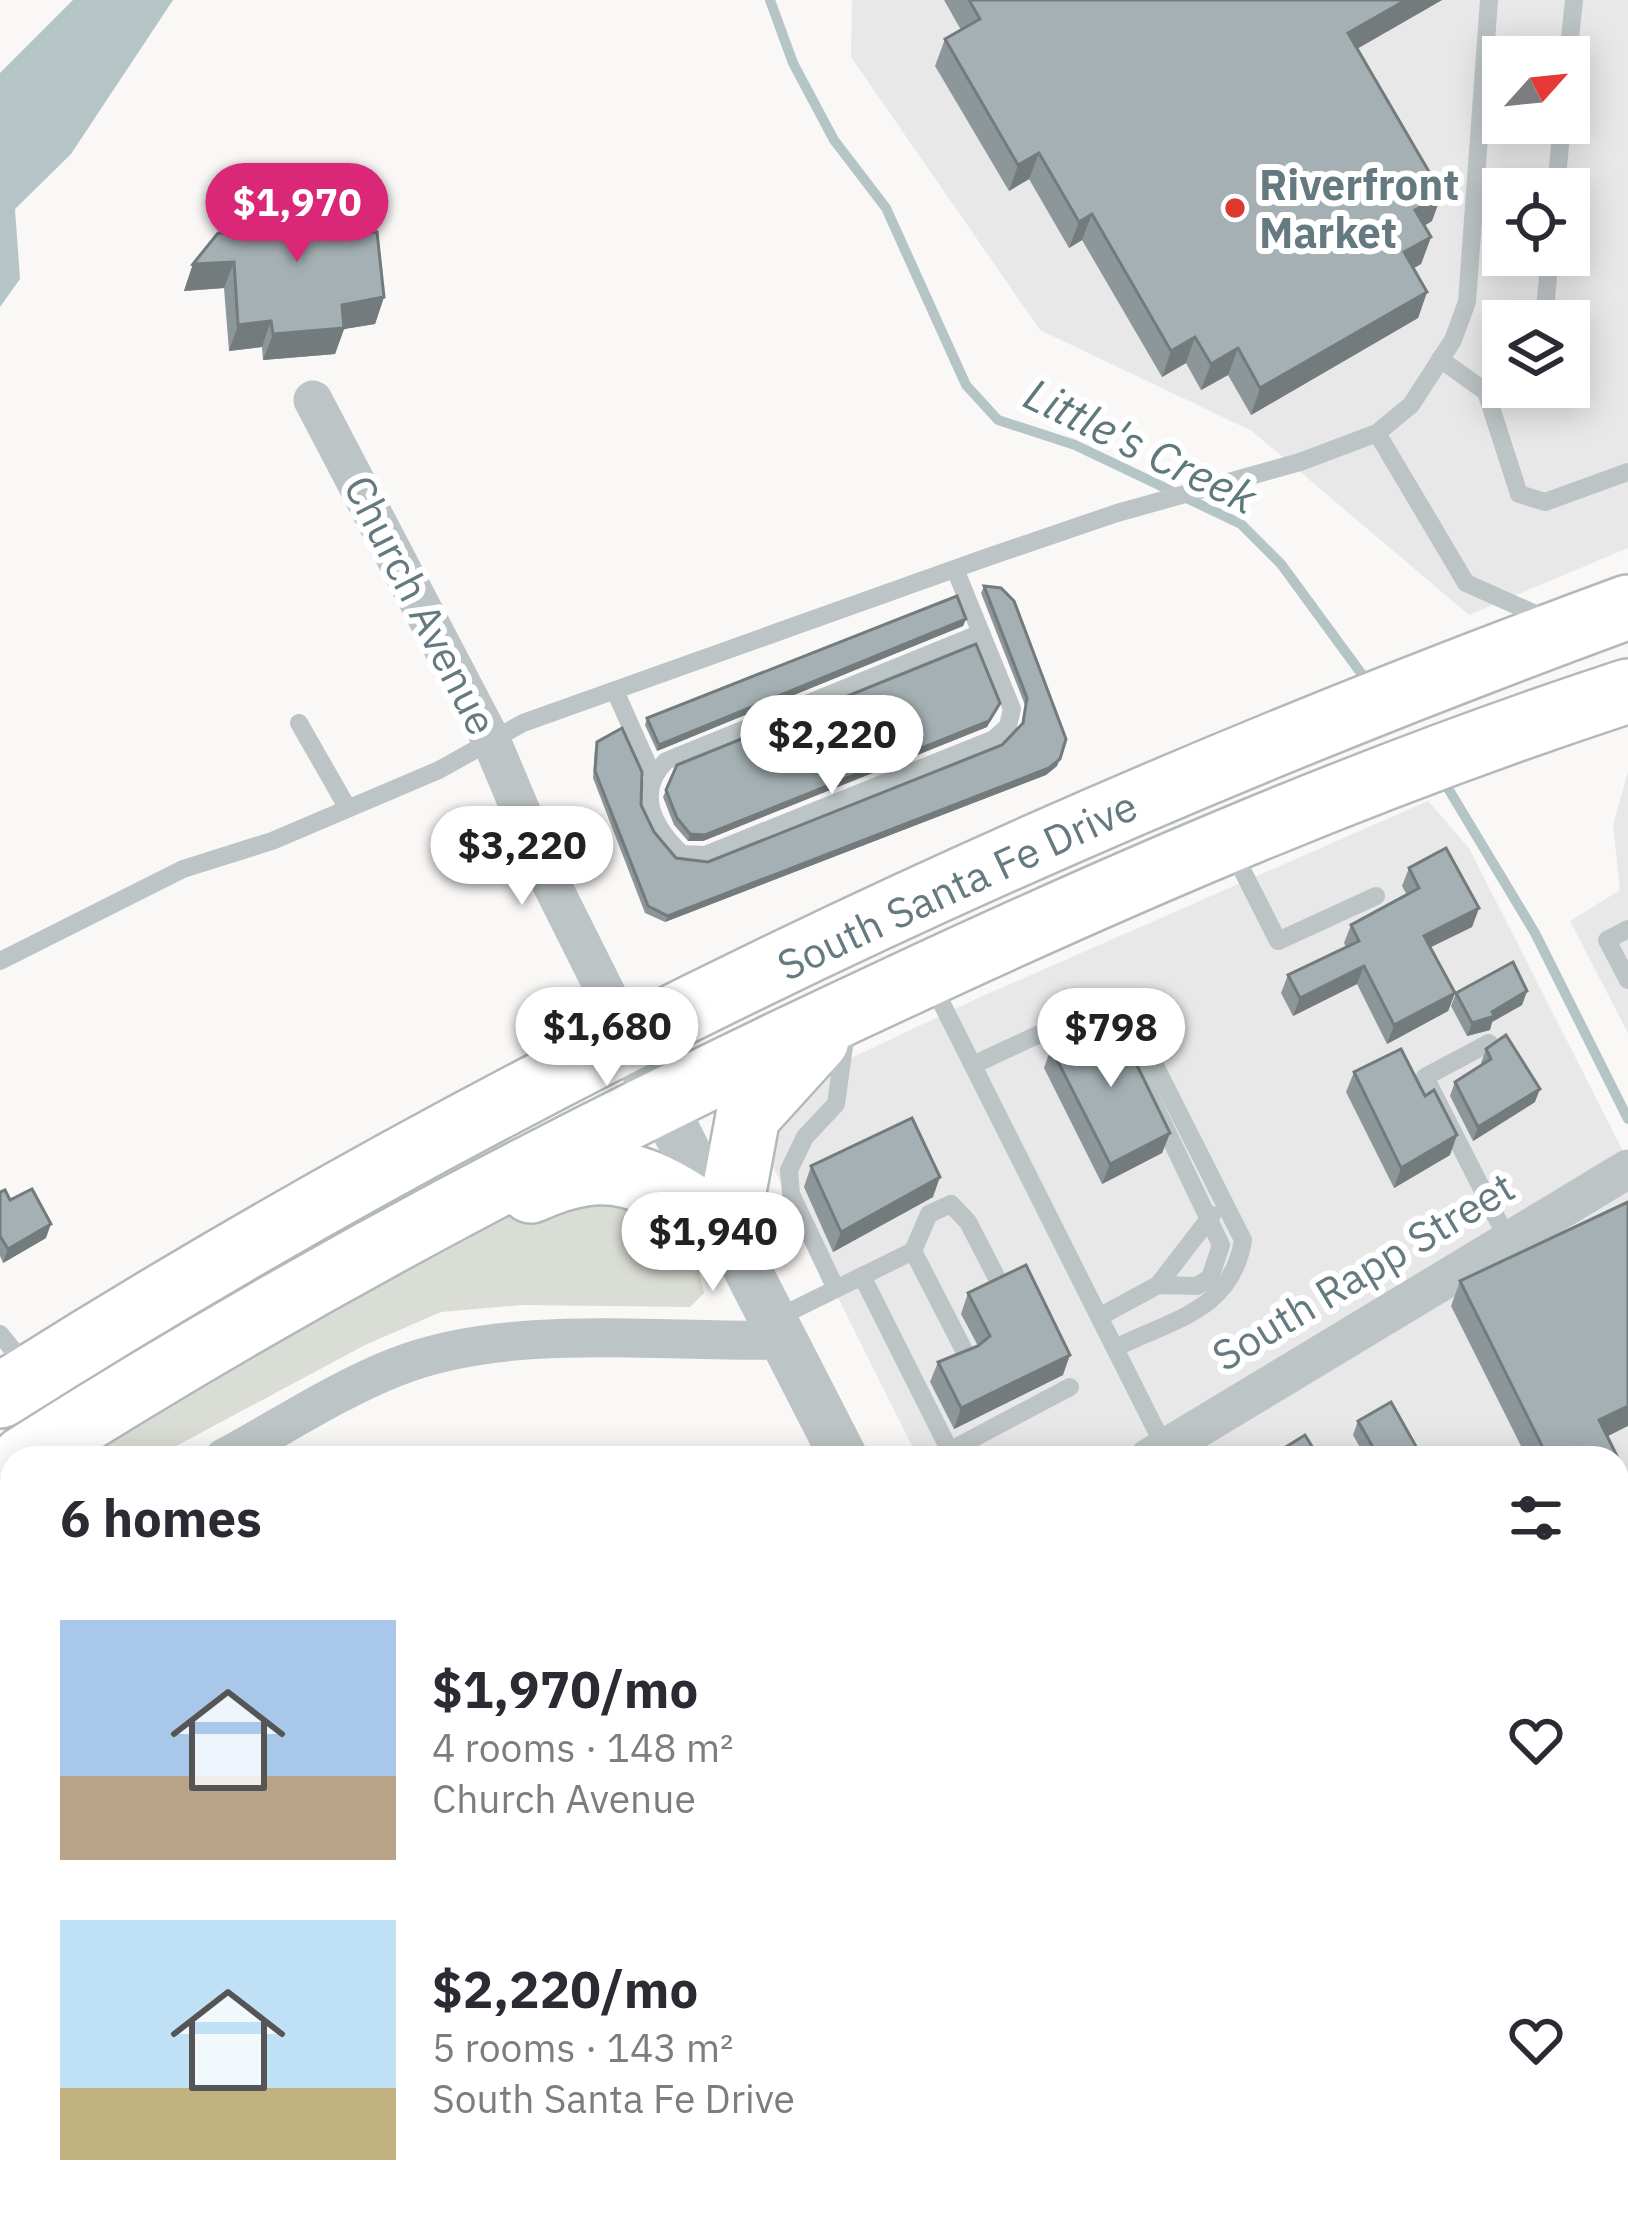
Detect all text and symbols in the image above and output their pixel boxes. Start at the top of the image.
north arrow [1482,36,1590,144]
map controls [1482,36,1590,408]
place label: Riverfront Market [1259,157,1459,260]
pin: $1,970 [199,163,395,265]
button: locate [1482,168,1590,276]
text: $1,970 [232,176,362,227]
marker: Riverfront Market [1222,195,1248,221]
button: layers [1482,300,1590,408]
water label: Little's Creek [1015,364,1267,526]
street label: Church Avenue [332,466,510,744]
pin: $2,220 [734,695,930,797]
text: $2,220 [767,708,897,759]
street label: South Santa Fe Drive [768,777,1146,993]
pin: $3,220 [424,806,620,908]
text: $3,220 [457,819,587,870]
pin: $1,680 [509,987,705,1089]
pin: $798 [1040,988,1182,1090]
text: $1,680 [542,1000,672,1051]
text: $798 [1064,1001,1158,1052]
street label: South Rapp Street [1202,1159,1524,1383]
pin: $1,940 [615,1192,811,1294]
text: $1,940 [648,1205,778,1256]
text: 6 homes [60,1485,262,1551]
icon: filters [1503,1485,1569,1551]
text: $1,970/mo [432,1656,698,1722]
icon: home [156,1668,300,1812]
icon: heart [1503,1707,1569,1773]
text: 4 rooms · 148 m² [432,1722,734,1773]
text: Church Avenue [432,1773,696,1824]
text: $2,220/mo [432,1956,698,2022]
icon: home [156,1968,300,2112]
icon: heart [1503,2007,1569,2073]
text: 5 rooms · 143 m² [432,2022,734,2073]
text: South Santa Fe Drive [432,2073,795,2124]

